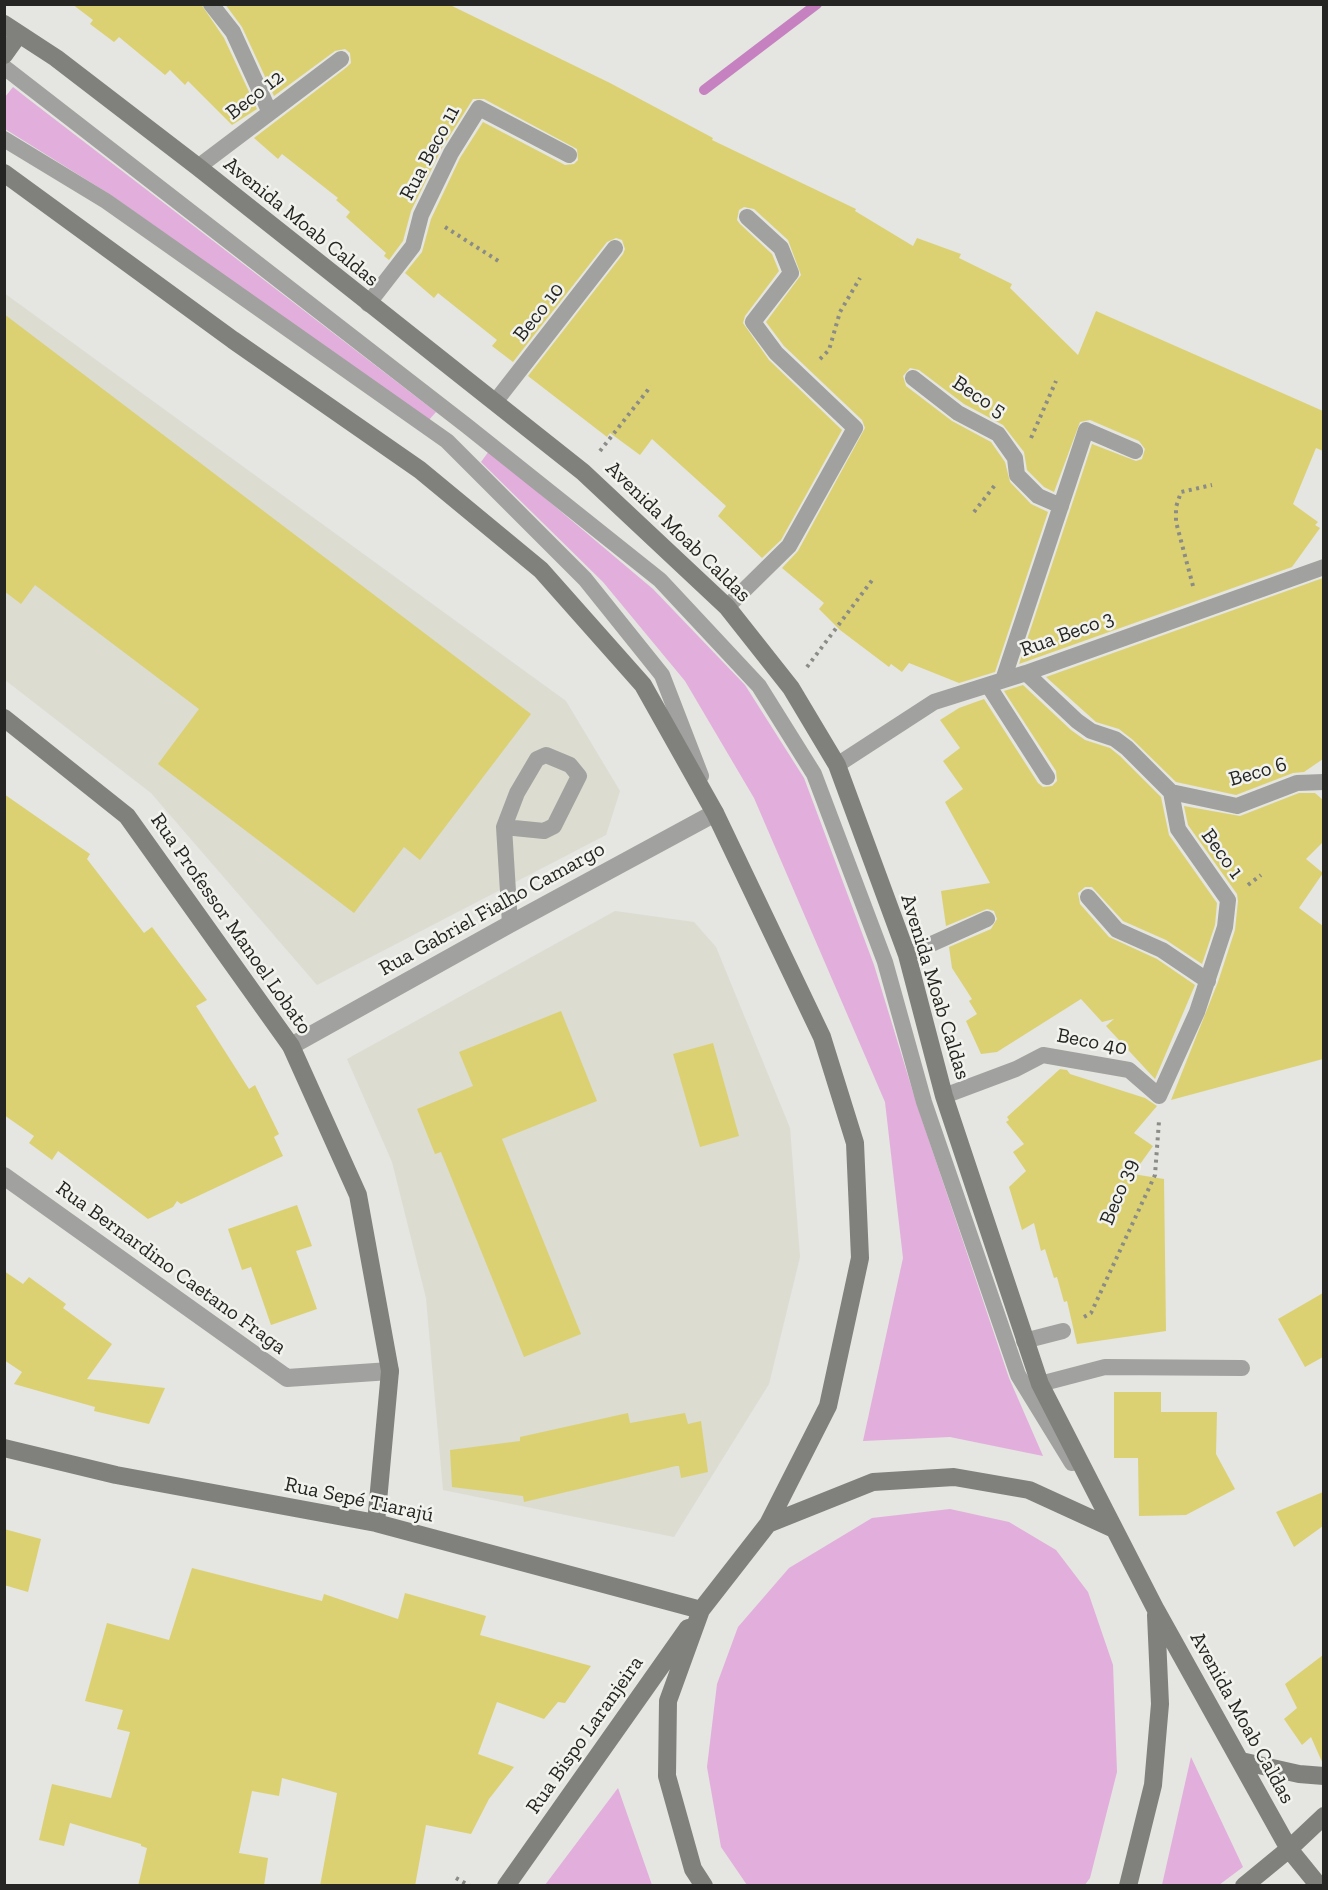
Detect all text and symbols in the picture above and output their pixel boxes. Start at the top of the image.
street label: Beco 12 [221,65,289,125]
street label: Rua Beco 11 [395,101,465,205]
street label: Avenida Moab Caldas [218,152,384,292]
street label: Beco 10 [508,277,570,347]
street label: Beco 5 [948,370,1010,424]
street label: Avenida Moab Caldas [600,456,756,608]
street label: Rua Beco 3 [1017,605,1117,663]
street label: Beco 6 [1226,752,1290,792]
street label: Rua Professor Manoel Lobato [145,809,317,1039]
street label: Beco 1 [1195,824,1249,884]
street label: Rua Gabriel Fialho Camargo [375,836,609,982]
street label: Avenida Moab Caldas [895,891,975,1083]
street label: Beco 40 [1055,1023,1129,1061]
street label: Beco 39 [1094,1155,1144,1229]
street label: Rua Bernardino Caetano Fraga [51,1176,291,1360]
street label: Rua Sepé Tiarajú [282,1472,436,1528]
street label: Avenida Moab Caldas [1184,1628,1300,1808]
street label: Rua Bispo Laranjeira [521,1651,649,1819]

